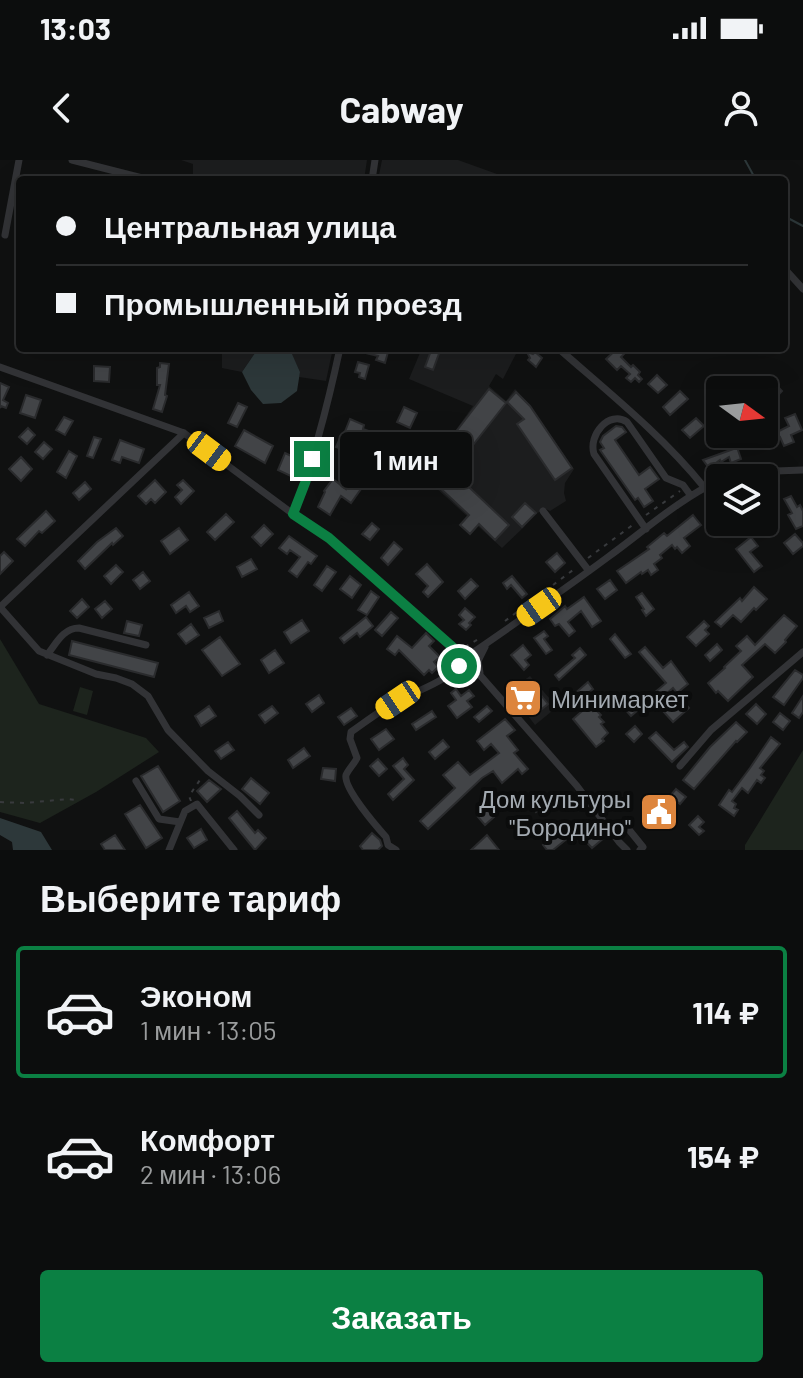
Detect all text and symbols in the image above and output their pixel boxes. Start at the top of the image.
text: 13:03 [40,10,111,46]
icon: back [40,86,84,130]
icon: person [719,86,763,130]
text: Cabway [339,87,464,130]
text: Центральная улица [104,208,396,244]
text: Промышленный проезд [104,285,462,321]
north arrow [706,376,778,448]
map controls [706,376,778,536]
car [183,427,235,475]
callout: 1 мин [340,431,472,487]
route end [294,441,330,477]
text: 1 мин [373,444,439,475]
button: layers [706,464,778,536]
car [512,583,566,631]
route start [441,648,477,684]
car [371,677,425,723]
supermarket icon: Минимаркет [502,677,544,719]
place label: Минимаркет [551,684,689,713]
place label: Дом культуры "Бородино" [479,784,631,841]
public building icon: Дом культуры "Бородино" [638,791,680,833]
text: Выберите тариф [40,876,341,919]
icon: car [44,976,116,1048]
text: Эконом [140,977,253,1013]
text: 114 ₽ [692,994,759,1030]
text: 1 мин · 13:05 [140,1014,276,1045]
icon: car [44,1120,116,1192]
text: Комфорт [140,1121,275,1157]
text: 154 ₽ [687,1138,759,1174]
text: 2 мин · 13:06 [140,1158,281,1189]
button: Заказать [40,1270,763,1362]

